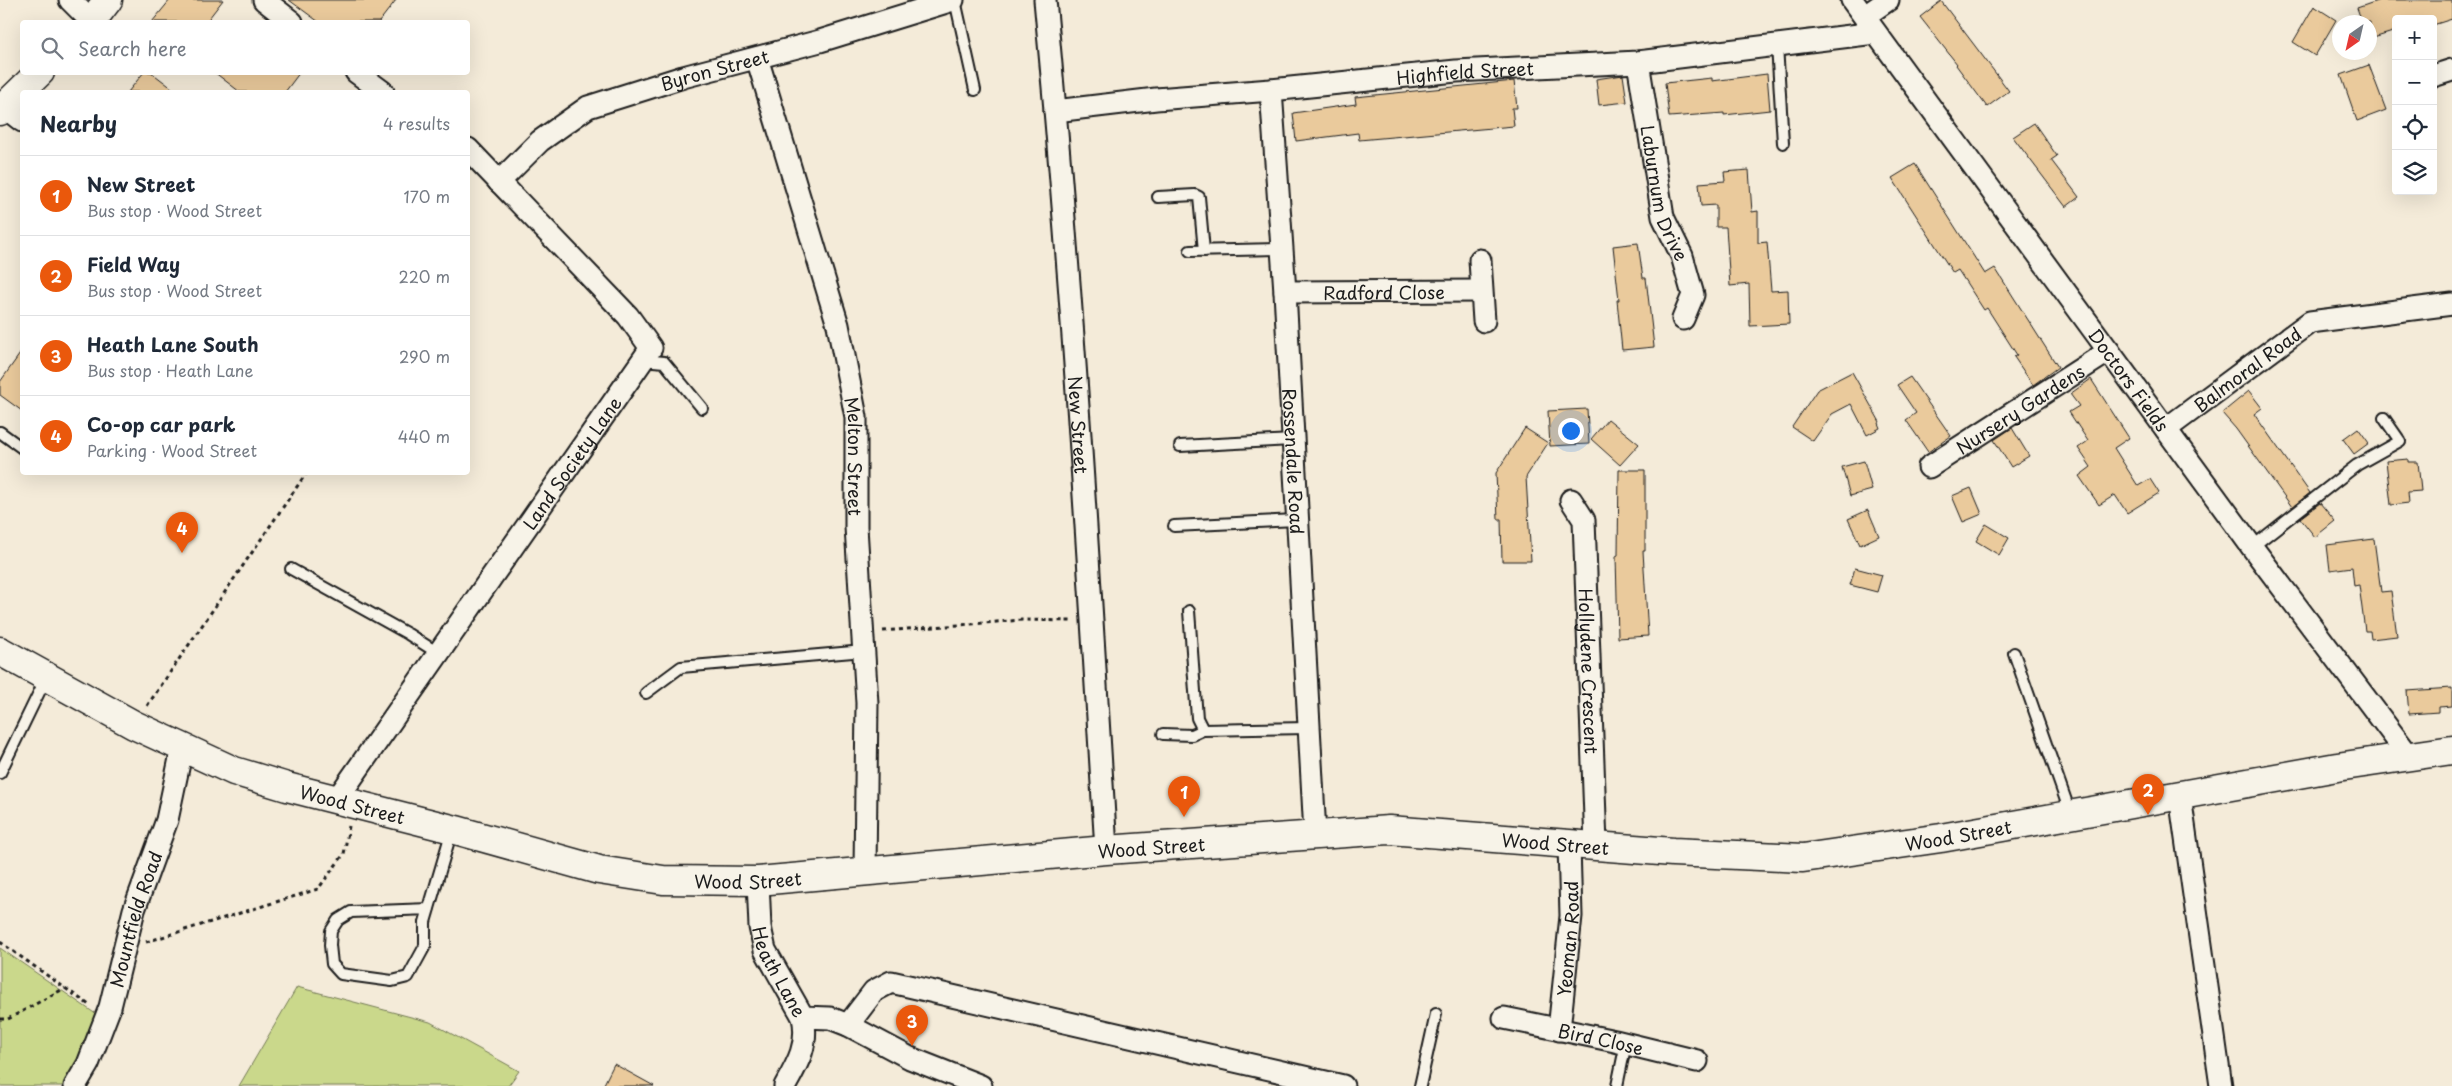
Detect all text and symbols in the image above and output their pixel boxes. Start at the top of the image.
north arrow [2332,15,2377,60]
map controls [2392,15,2437,195]
button: + [2392,15,2437,60]
search box [20,20,470,75]
icon: search [38,34,66,62]
text: Search here [78,34,187,62]
street label: Byron Street [657,42,772,97]
street label: Highfield Street [1395,54,1534,91]
button: − [2392,60,2437,105]
button: locate [2392,105,2437,150]
text: Nearby [40,107,117,139]
text: 4 results [383,111,450,135]
street label: Laburnum Drive [1635,123,1696,265]
button: layers [2392,150,2437,195]
text: New Street [87,170,195,198]
text: 1 [52,184,60,208]
text: 170 m [404,184,450,208]
text: Bus stop · Wood Street [87,198,262,222]
text: Field Way [87,250,180,278]
text: 2 [50,264,62,288]
text: 220 m [399,264,450,288]
text: Bus stop · Wood Street [87,278,262,302]
street label: Radford Close [1323,278,1445,305]
street label: Balmoral Road [2188,320,2307,418]
street label: Doctors Fields [2083,322,2176,437]
text: Heath Lane South [87,330,259,358]
text: 3 [51,344,61,368]
text: 290 m [399,344,450,368]
street label: Nursery Gardens [1950,357,2089,460]
text: Bus stop · Heath Lane [87,358,253,382]
street label: New Street [1062,375,1096,474]
street label: Rossendale Road [1277,388,1312,535]
street label: Land Society Lane [515,390,627,535]
street label: Melton Street [839,394,870,516]
text: Co-op car park [87,410,236,438]
your location [1558,418,1584,444]
text: 4 [51,424,61,448]
text: 440 m [398,424,450,448]
text: Parking · Wood Street [87,438,257,462]
pin: 4 [166,512,198,553]
street label: Hollydene Crescent [1573,588,1606,754]
pin: 2 [2132,774,2164,815]
pin: 1 [1168,776,1200,817]
street label: Wood Street [297,777,408,830]
street label: Wood Street [1903,812,2013,857]
street label: Wood Street [1501,825,1610,860]
street label: Wood Street [1097,830,1206,864]
street label: Mountfield Road [102,847,168,990]
street label: Wood Street [694,864,803,895]
street label: Yeoman Road [1549,880,1585,998]
street label: Heath Lane [747,924,814,1022]
pin: 3 [896,1005,928,1046]
street label: Bird Close [1556,1016,1646,1061]

